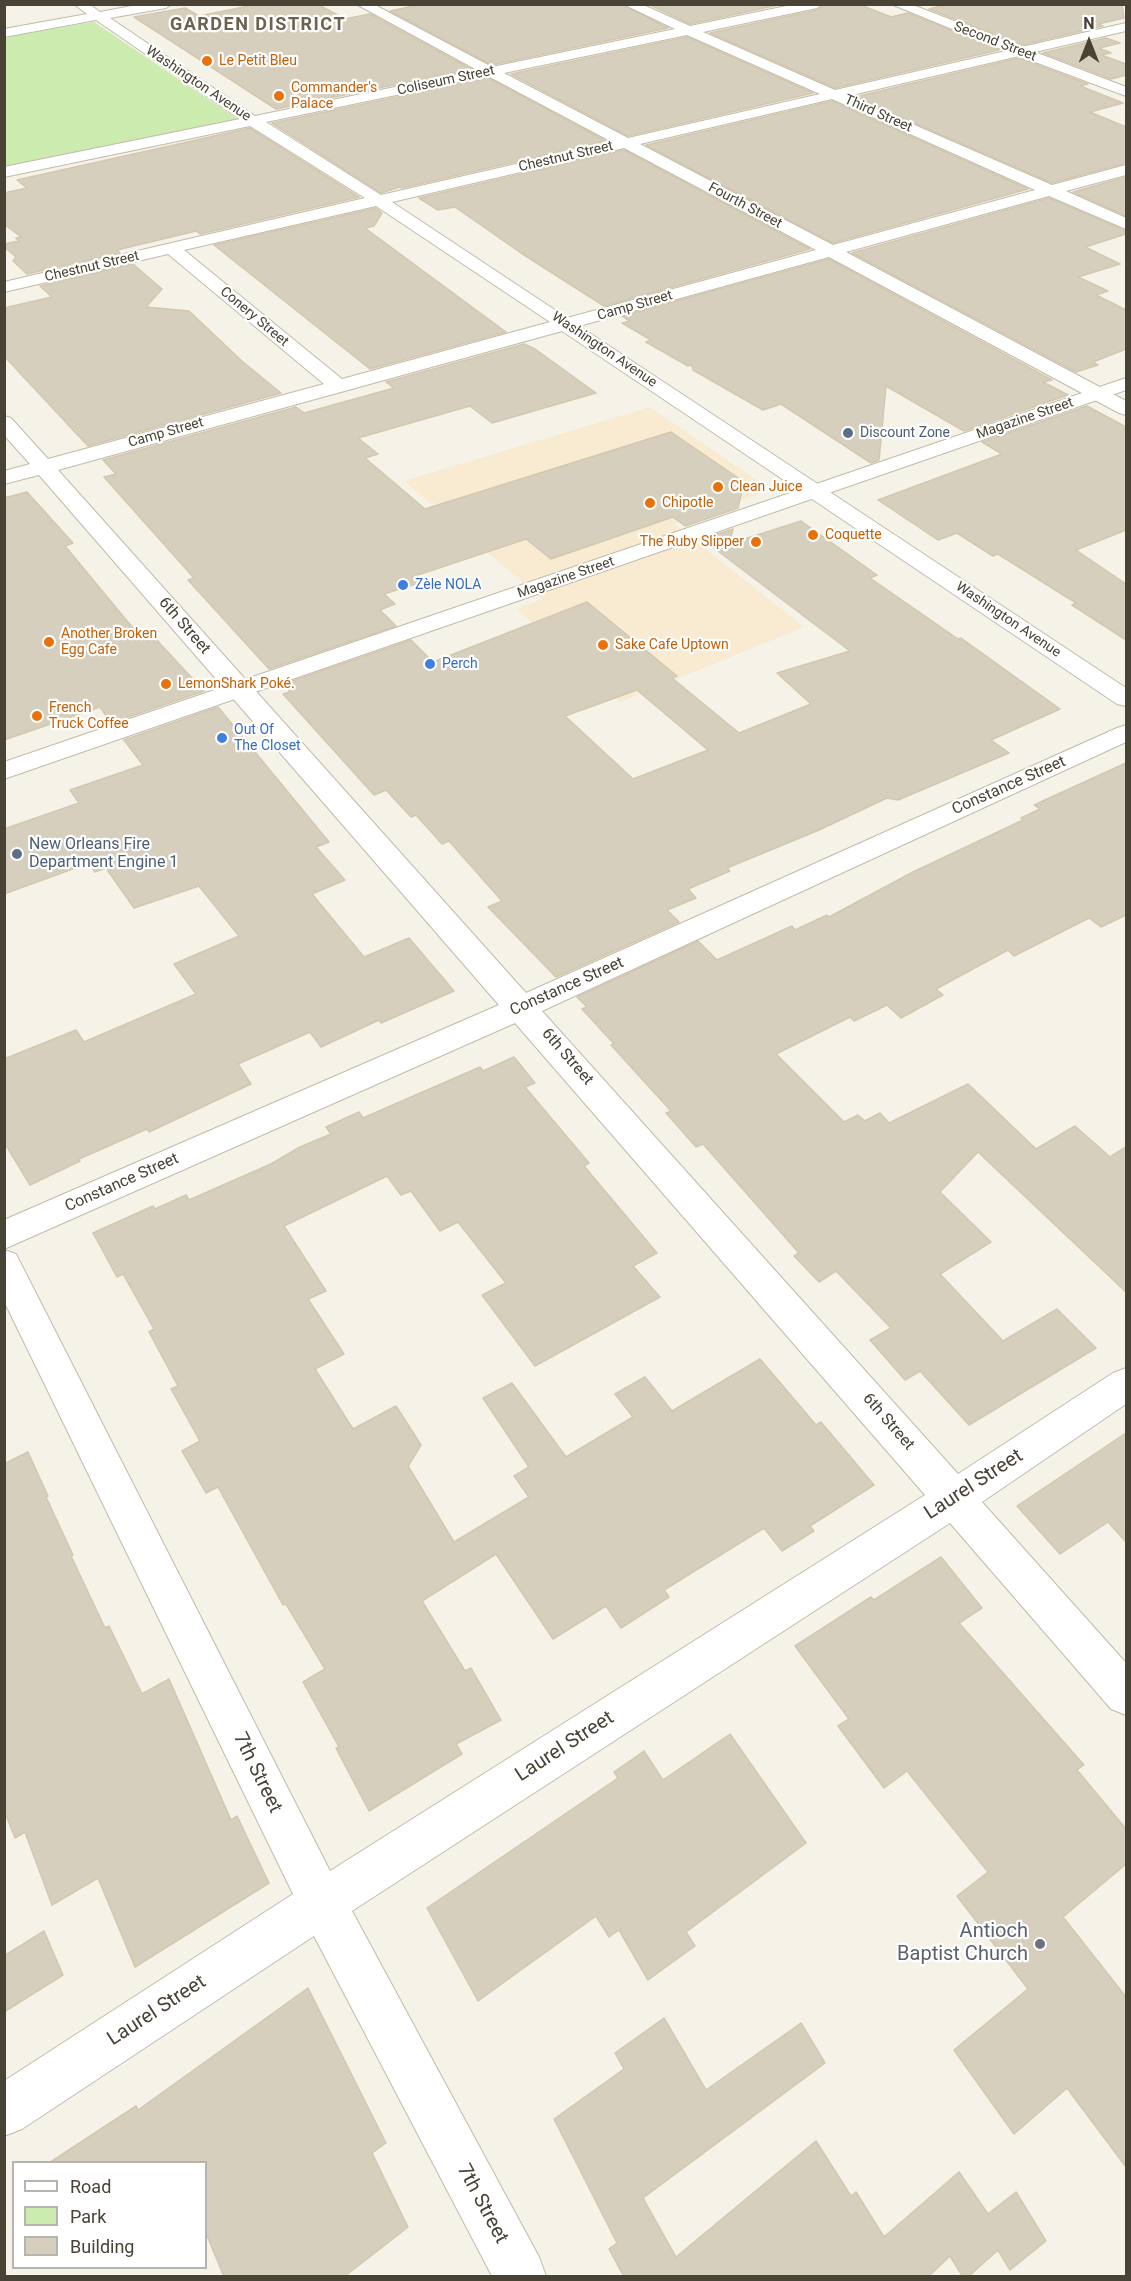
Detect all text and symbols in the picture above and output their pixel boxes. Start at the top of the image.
north arrow [1059,12,1119,72]
district label: GARDEN DISTRICT [170,14,346,36]
text: N [1083,14,1095,33]
street label: Second Street [951,19,1039,65]
street label: Washington Avenue [142,43,254,125]
place label: Le Petit Bleu [219,53,297,69]
marker: Le Petit Bleu [200,54,214,68]
street label: Coliseum Street [396,62,496,100]
place label: Commander's Palace [291,80,377,112]
marker: Commander's Palace [272,89,286,103]
street label: Third Street [842,92,914,136]
street label: Chestnut Street [517,138,615,176]
street label: Fourth Street [705,180,785,232]
street label: Chestnut Street [43,248,141,286]
street label: Conery Street [216,284,292,350]
street label: Camp Street [596,287,674,325]
street label: Washington Avenue [548,309,660,391]
street label: Magazine Street [974,395,1076,443]
street label: Camp Street [127,414,205,452]
place label: Discount Zone [860,425,950,441]
marker: Discount Zone [841,426,855,440]
place label: Clean Juice [730,479,802,495]
marker: Clean Juice [711,480,725,494]
place label: Chipotle [662,495,713,511]
marker: Chipotle [643,496,657,510]
place label: Coquette [825,527,882,543]
marker: Coquette [806,528,820,542]
place label: The Ruby Slipper [640,534,744,550]
marker: The Ruby Slipper [749,535,763,549]
street label: Magazine Street [515,554,617,602]
place label: Zèle NOLA [415,577,481,593]
marker: Zèle NOLA [396,578,410,592]
street label: Washington Avenue [952,579,1064,661]
street label: 6th Street [154,594,214,658]
place label: Another Broken Egg Cafe [61,626,157,658]
marker: Another Broken Egg Cafe [42,635,56,649]
place label: Sake Cafe Uptown [615,637,729,653]
marker: Sake Cafe Uptown [596,638,610,652]
place label: Perch [442,656,478,672]
marker: Perch [423,657,437,671]
place label: LemonShark Poké. [178,676,295,692]
marker: LemonShark Poké. [159,677,173,691]
place label: French Truck Coffee [49,700,129,732]
marker: French Truck Coffee [30,709,44,723]
place label: Out Of The Closet [234,722,301,754]
marker: Out Of The Closet [215,731,229,745]
street label: Constance Street [949,752,1069,820]
place label: New Orleans Fire Department Engine 1 [29,835,178,873]
marker: New Orleans Fire Department Engine 1 [10,847,24,861]
street label: Constance Street [507,953,627,1021]
street label: 6th Street [537,1025,597,1089]
street label: Constance Street [62,1149,182,1217]
street label: 6th Street [858,1390,918,1454]
street label: Laurel Street [920,1444,1028,1526]
street label: Laurel Street [511,1706,619,1788]
street label: 7th Street [227,1729,287,1817]
place label: Antioch Baptist Church [897,1920,1028,1967]
marker: Antioch Baptist Church [1033,1937,1047,1951]
street label: Laurel Street [103,1970,211,2052]
street label: 7th Street [451,2160,513,2248]
legend [12,2161,207,2269]
text: Road [70,2176,111,2197]
text: Park [70,2206,106,2227]
text: Building [70,2236,134,2257]

